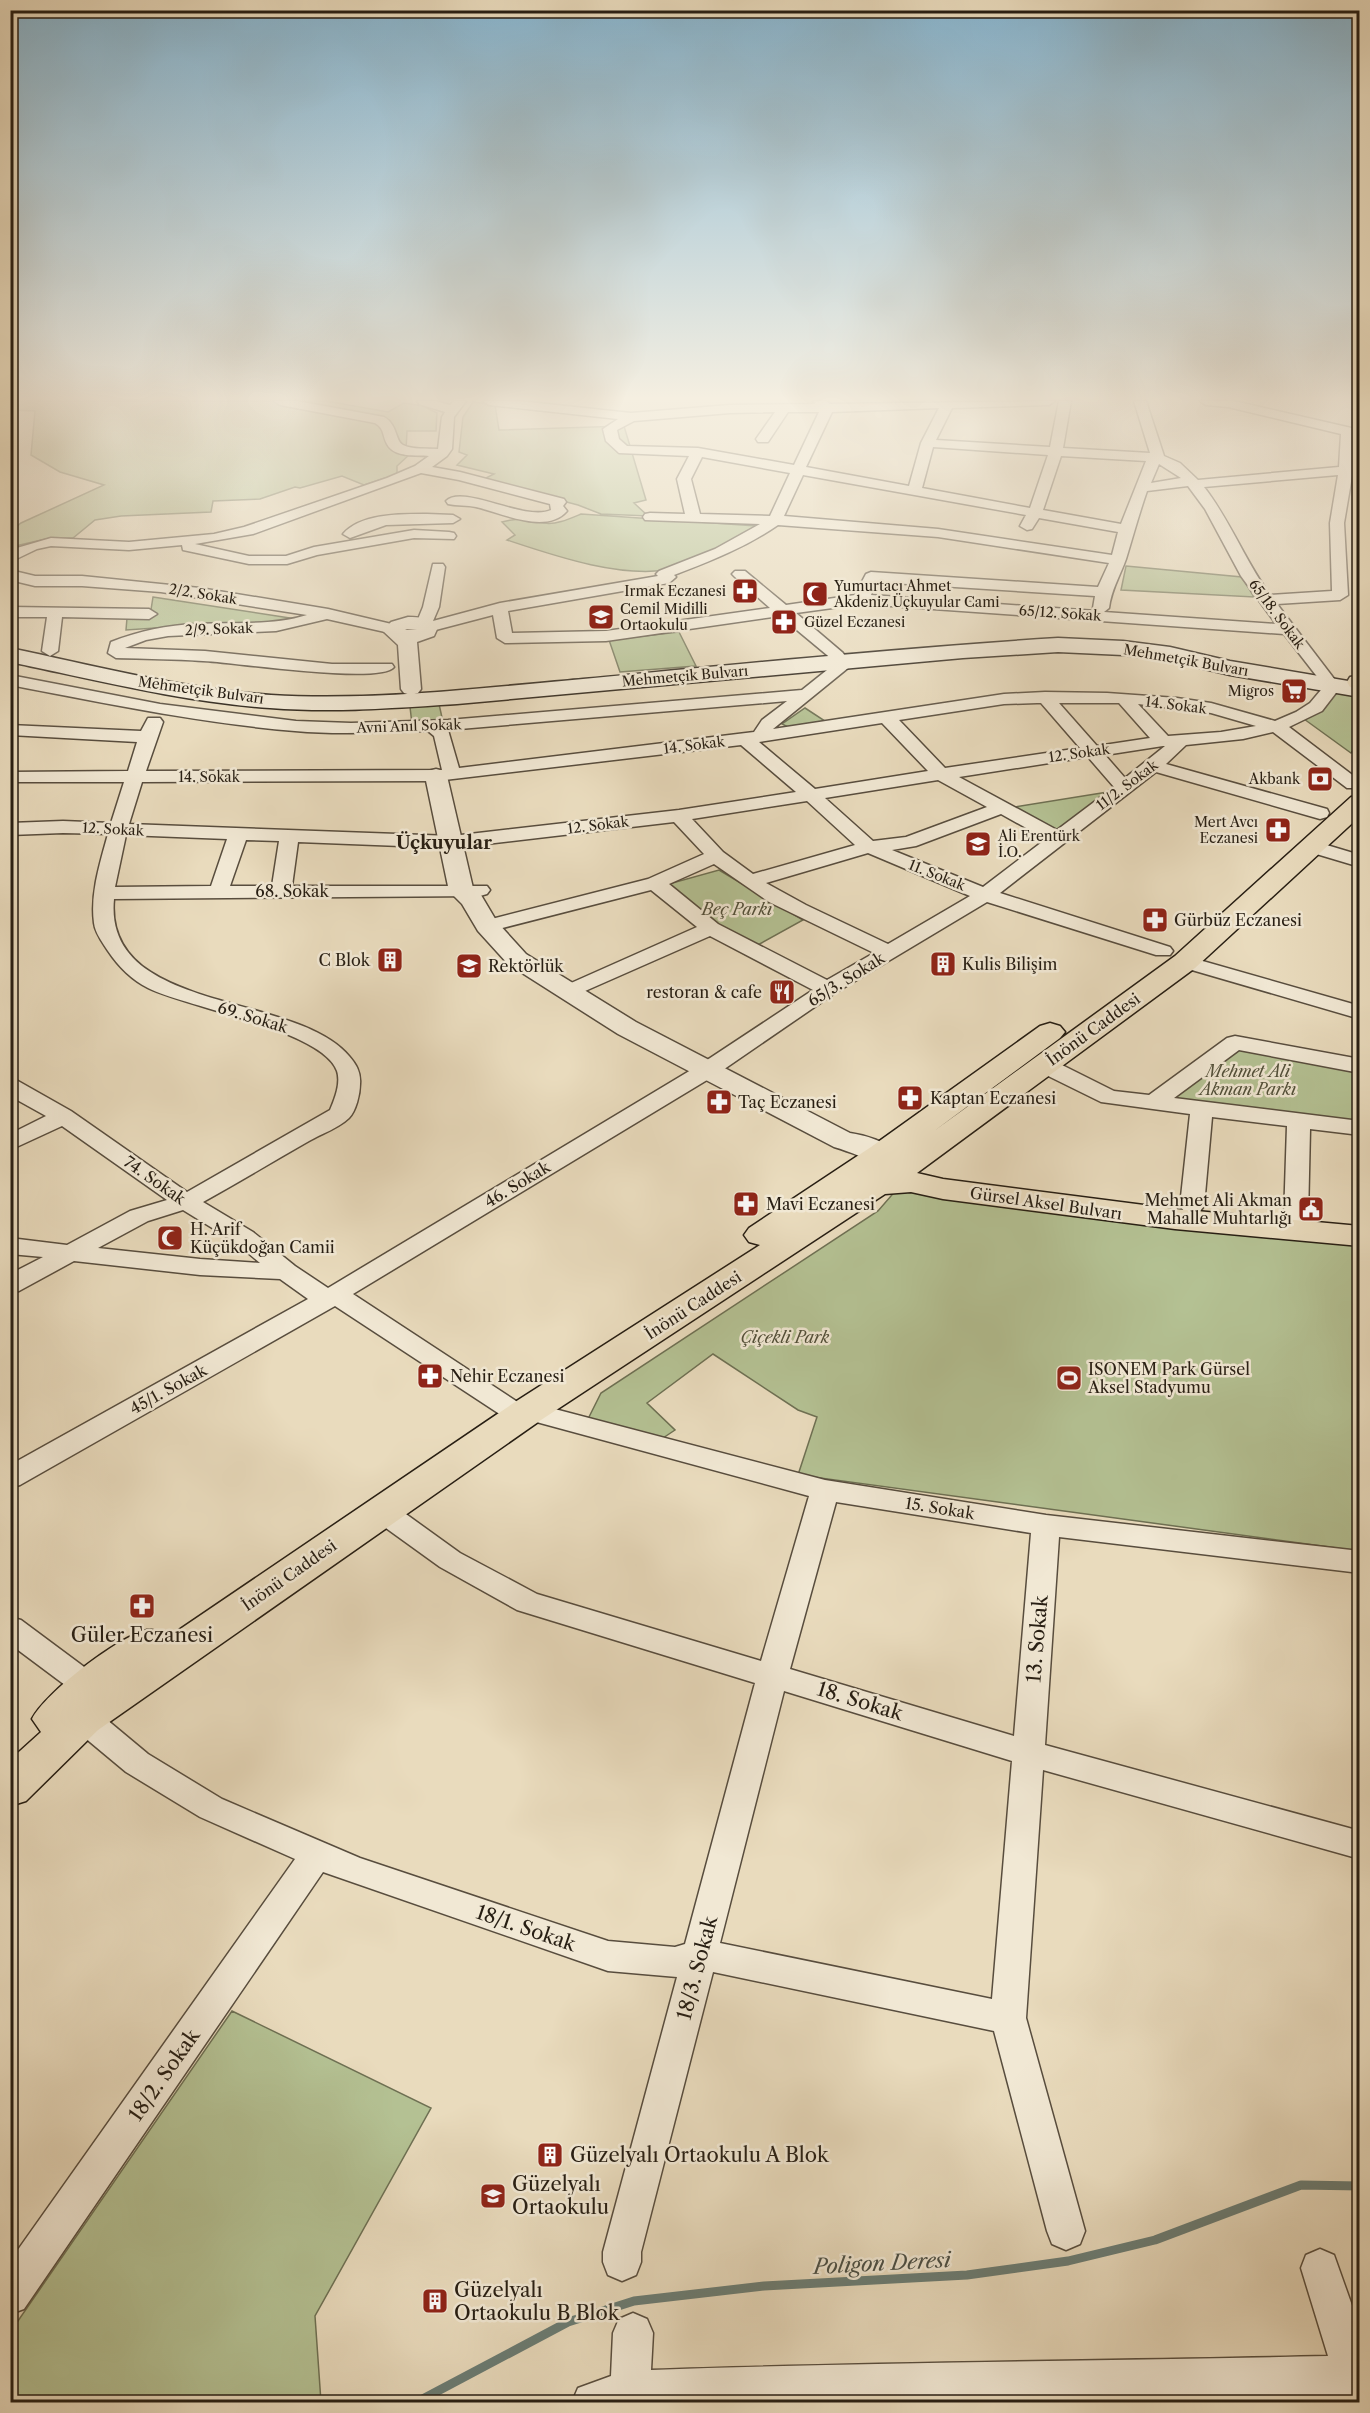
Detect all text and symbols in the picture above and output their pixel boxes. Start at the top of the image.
pharmacy icon: Irmak Eczanesi [730,576,760,606]
street label: 65/18. Sokak [1245,576,1310,653]
place label: Yumurtacı Ahmet Akdeniz Üçkuyular Cami [833,577,1000,611]
mosque icon: Yumurtacı Ahmet Akdeniz Üçkuyular Cami [800,579,830,609]
street label: 2/2. Sokak [168,580,239,608]
place label: Irmak Eczanesi [624,582,726,600]
place label: Cemil Midilli Ortaokulu [620,600,708,634]
street label: 65/12. Sokak [1018,601,1103,625]
school or university icon: Cemil Midilli Ortaokulu [586,602,616,632]
pharmacy icon: Güzel Eczanesi [769,607,799,637]
place label: Güzel Eczanesi [804,613,905,631]
street label: 2/9. Sokak [185,619,254,639]
street label: Mehmetçik Bulvarı [1122,640,1250,680]
street label: Mehmetçik Bulvarı [621,662,749,690]
street label: Mehmetçik Bulvarı [137,672,265,708]
supermarket icon: Migros [1279,676,1309,706]
place label: Migros [1228,682,1274,700]
street label: 14. Sokak [1144,692,1209,718]
street label: Avni Anıl Sokak [355,715,463,737]
street label: 14. Sokak [662,732,727,758]
street label: 12. Sokak [1047,740,1112,766]
street label: 11/2. Sokak [1093,755,1162,814]
bank icon: Akbank [1305,764,1335,794]
street label: 14. Sokak [178,768,241,786]
place label: Akbank [1248,770,1301,788]
street label: 12. Sokak [566,812,631,838]
place label: Mert Avcı Eczanesi [1194,813,1258,847]
pharmacy icon: Mert Avcı Eczanesi [1263,815,1293,845]
street label: 12. Sokak [82,818,145,840]
place label: Ali Erentürk İ.O. [997,827,1081,861]
school or university icon: Ali Erentürk İ.O. [963,829,993,859]
district label: Üçkuyular [396,831,492,854]
street label: 11. Sokak [906,856,969,895]
street label: 68. Sokak [255,881,329,901]
park label: Beç Parkı [700,899,772,919]
pharmacy icon: Gürbüz Eczanesi [1140,905,1170,935]
place label: Gürbüz Eczanesi [1174,910,1302,930]
building icon: C Blok [375,945,405,975]
street label: 65/3. Sokak [804,947,889,1011]
building icon: Kulis Bilişim [928,949,958,979]
place label: C Blok [319,950,371,970]
school or university icon: Rektörlük [454,951,484,981]
place label: Kulis Bilişim [962,954,1058,974]
place label: Rektörlük [488,956,564,976]
restaurant icon: restoran & cafe [767,977,797,1007]
place label: restoran & cafe [646,982,762,1002]
street label: İnönü Caddesi [1042,988,1144,1070]
street label: 69. Sokak [215,997,291,1037]
park label: Mehmet Ali Akman Parkı [1197,1061,1296,1099]
pharmacy icon: Kaptan Eczanesi [895,1083,925,1113]
pharmacy icon: Taç Eczanesi [704,1087,734,1117]
place label: Kaptan Eczanesi [930,1088,1056,1108]
place label: Taç Eczanesi [738,1092,837,1112]
street label: 74. Sokak [120,1151,190,1209]
street label: 46. Sokak [481,1156,554,1211]
street label: Gürsel Aksel Bulvarı [969,1182,1123,1224]
pharmacy icon: Mavi Eczanesi [731,1189,761,1219]
place label: Mehmet Ali Akman Mahalle Muhtarlığı [1145,1190,1292,1228]
place label: Mavi Eczanesi [766,1194,875,1214]
public building icon: Mehmet Ali Akman Mahalle Muhtarlığı [1296,1194,1326,1224]
place label: H. Arif Küçükdoğan Camii [190,1219,335,1257]
mosque icon: H. Arif Küçükdoğan Camii [155,1223,185,1253]
street label: İnönü Caddesi [641,1266,745,1344]
park label: Çiçekli Park [741,1327,830,1347]
street label: 45/1. Sokak [126,1359,211,1418]
place label: ISONEM Park Gürsel Aksel Stadyumu [1087,1359,1250,1397]
pharmacy icon: Nehir Eczanesi [415,1361,445,1391]
sports icon: ISONEM Park Gürsel Aksel Stadyumu [1054,1363,1084,1393]
place label: Nehir Eczanesi [450,1366,564,1386]
street label: 15. Sokak [904,1493,977,1523]
street label: İnönü Caddesi [238,1535,340,1615]
pharmacy icon: Güler Eczanesi [127,1591,157,1621]
street label: 13. Sokak [1021,1593,1053,1684]
place label: Güler Eczanesi [71,1623,213,1647]
street label: 18. Sokak [814,1677,907,1726]
street label: 18/1. Sokak [473,1900,580,1957]
street label: 18/3. Sokak [672,1912,723,2022]
street label: 18/2. Sokak [124,2023,205,2126]
building icon: Güzelyalı Ortaokulu A Blok [535,2140,565,2170]
place label: Güzelyalı Ortaokulu A Blok [570,2143,830,2167]
place label: Güzelyalı Ortaokulu [512,2172,609,2219]
school or university icon: Güzelyalı Ortaokulu [478,2181,508,2211]
water label: Poligon Deresi [811,2247,953,2279]
place label: Güzelyalı Ortaokulu B Blok [454,2278,621,2325]
building icon: Güzelyalı Ortaokulu B Blok [420,2286,450,2316]

